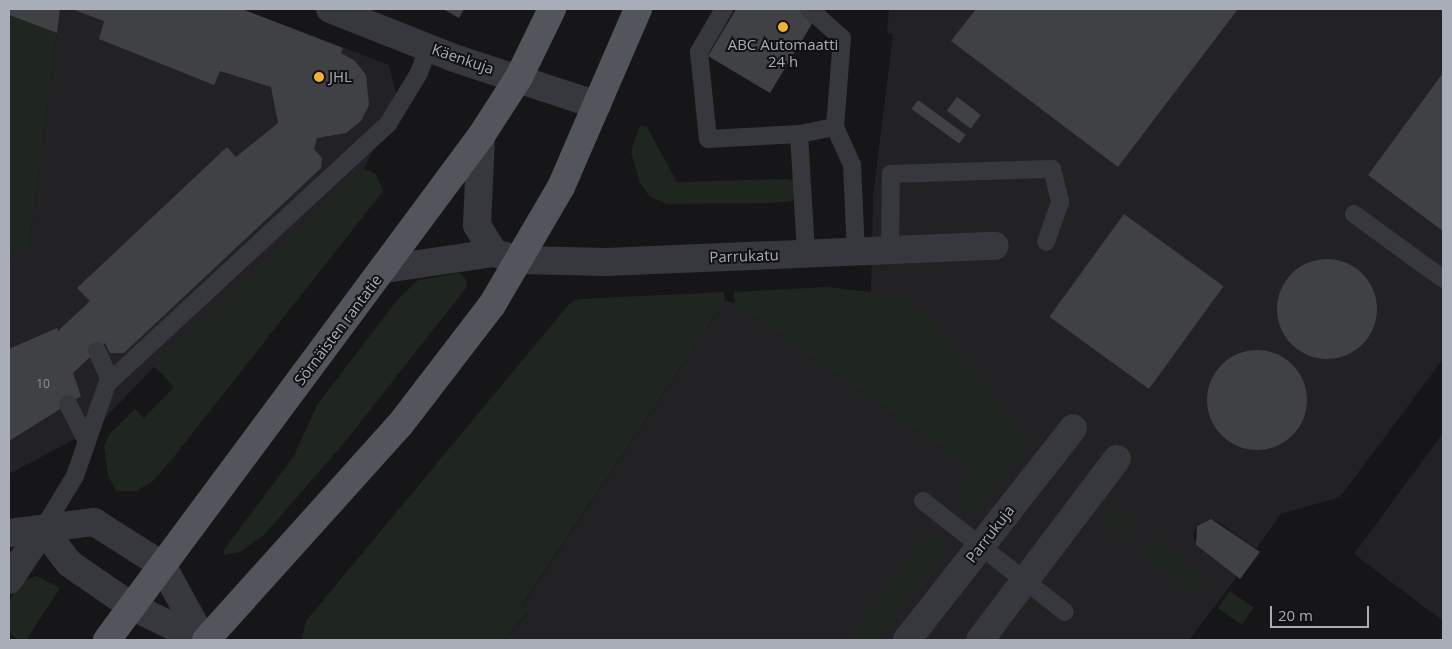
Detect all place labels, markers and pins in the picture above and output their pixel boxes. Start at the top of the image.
marker: ABC Automaatti 24 h [777,21,789,33]
place label: ABC Automaatti 24 h [728,35,838,70]
place label: JHL [329,68,352,86]
marker: JHL [313,71,325,83]

